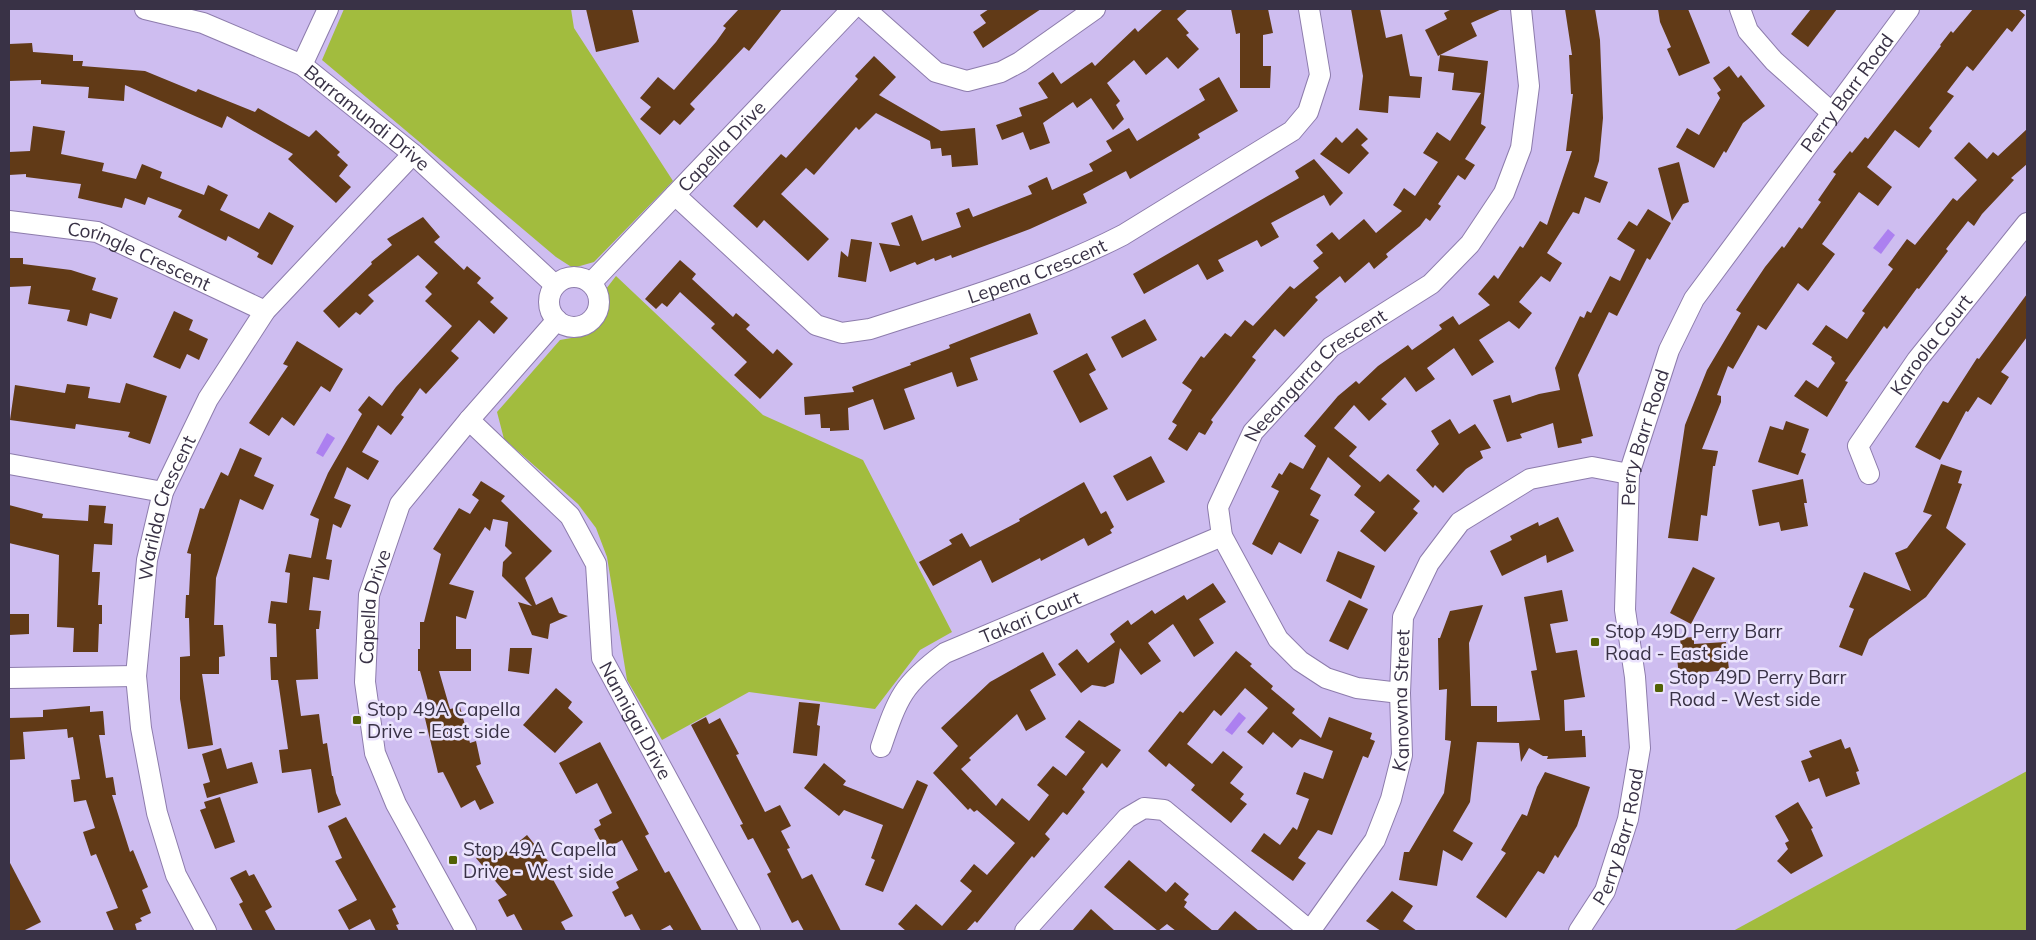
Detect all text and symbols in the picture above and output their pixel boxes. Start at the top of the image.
street label: Perry Barr Road [1795,29,1899,157]
street label: Barramundi Drive [299,60,435,176]
street label: Capella Drive [672,95,770,197]
street label: Coringle Crescent [66,216,215,296]
street label: Lepena Crescent [965,233,1110,309]
street label: Karoola Court [1885,289,1977,400]
street label: Neeangarra Crescent [1238,303,1391,445]
street label: Perry Barr Road [1616,366,1674,506]
street label: Warilda Crescent [133,431,201,582]
street label: Capella Drive [354,546,396,665]
street label: Takari Court [976,585,1085,649]
place label: Stop 49D Perry Barr Road - East side [1605,619,1782,665]
street label: Kanowna Street [1386,628,1415,774]
marker: Stop 49D Perry Barr Road - East side [1589,636,1601,648]
street label: Nannigai Drive [594,657,677,783]
place label: Stop 49D Perry Barr Road - West side [1669,665,1846,711]
marker: Stop 49D Perry Barr Road - West side [1653,682,1665,694]
place label: Stop 49A Capella Drive - East side [367,697,521,743]
marker: Stop 49A Capella Drive - East side [351,714,363,726]
street label: Perry Barr Road [1587,766,1648,910]
place label: Stop 49A Capella Drive - West side [463,837,617,883]
marker: Stop 49A Capella Drive - West side [447,854,459,866]

